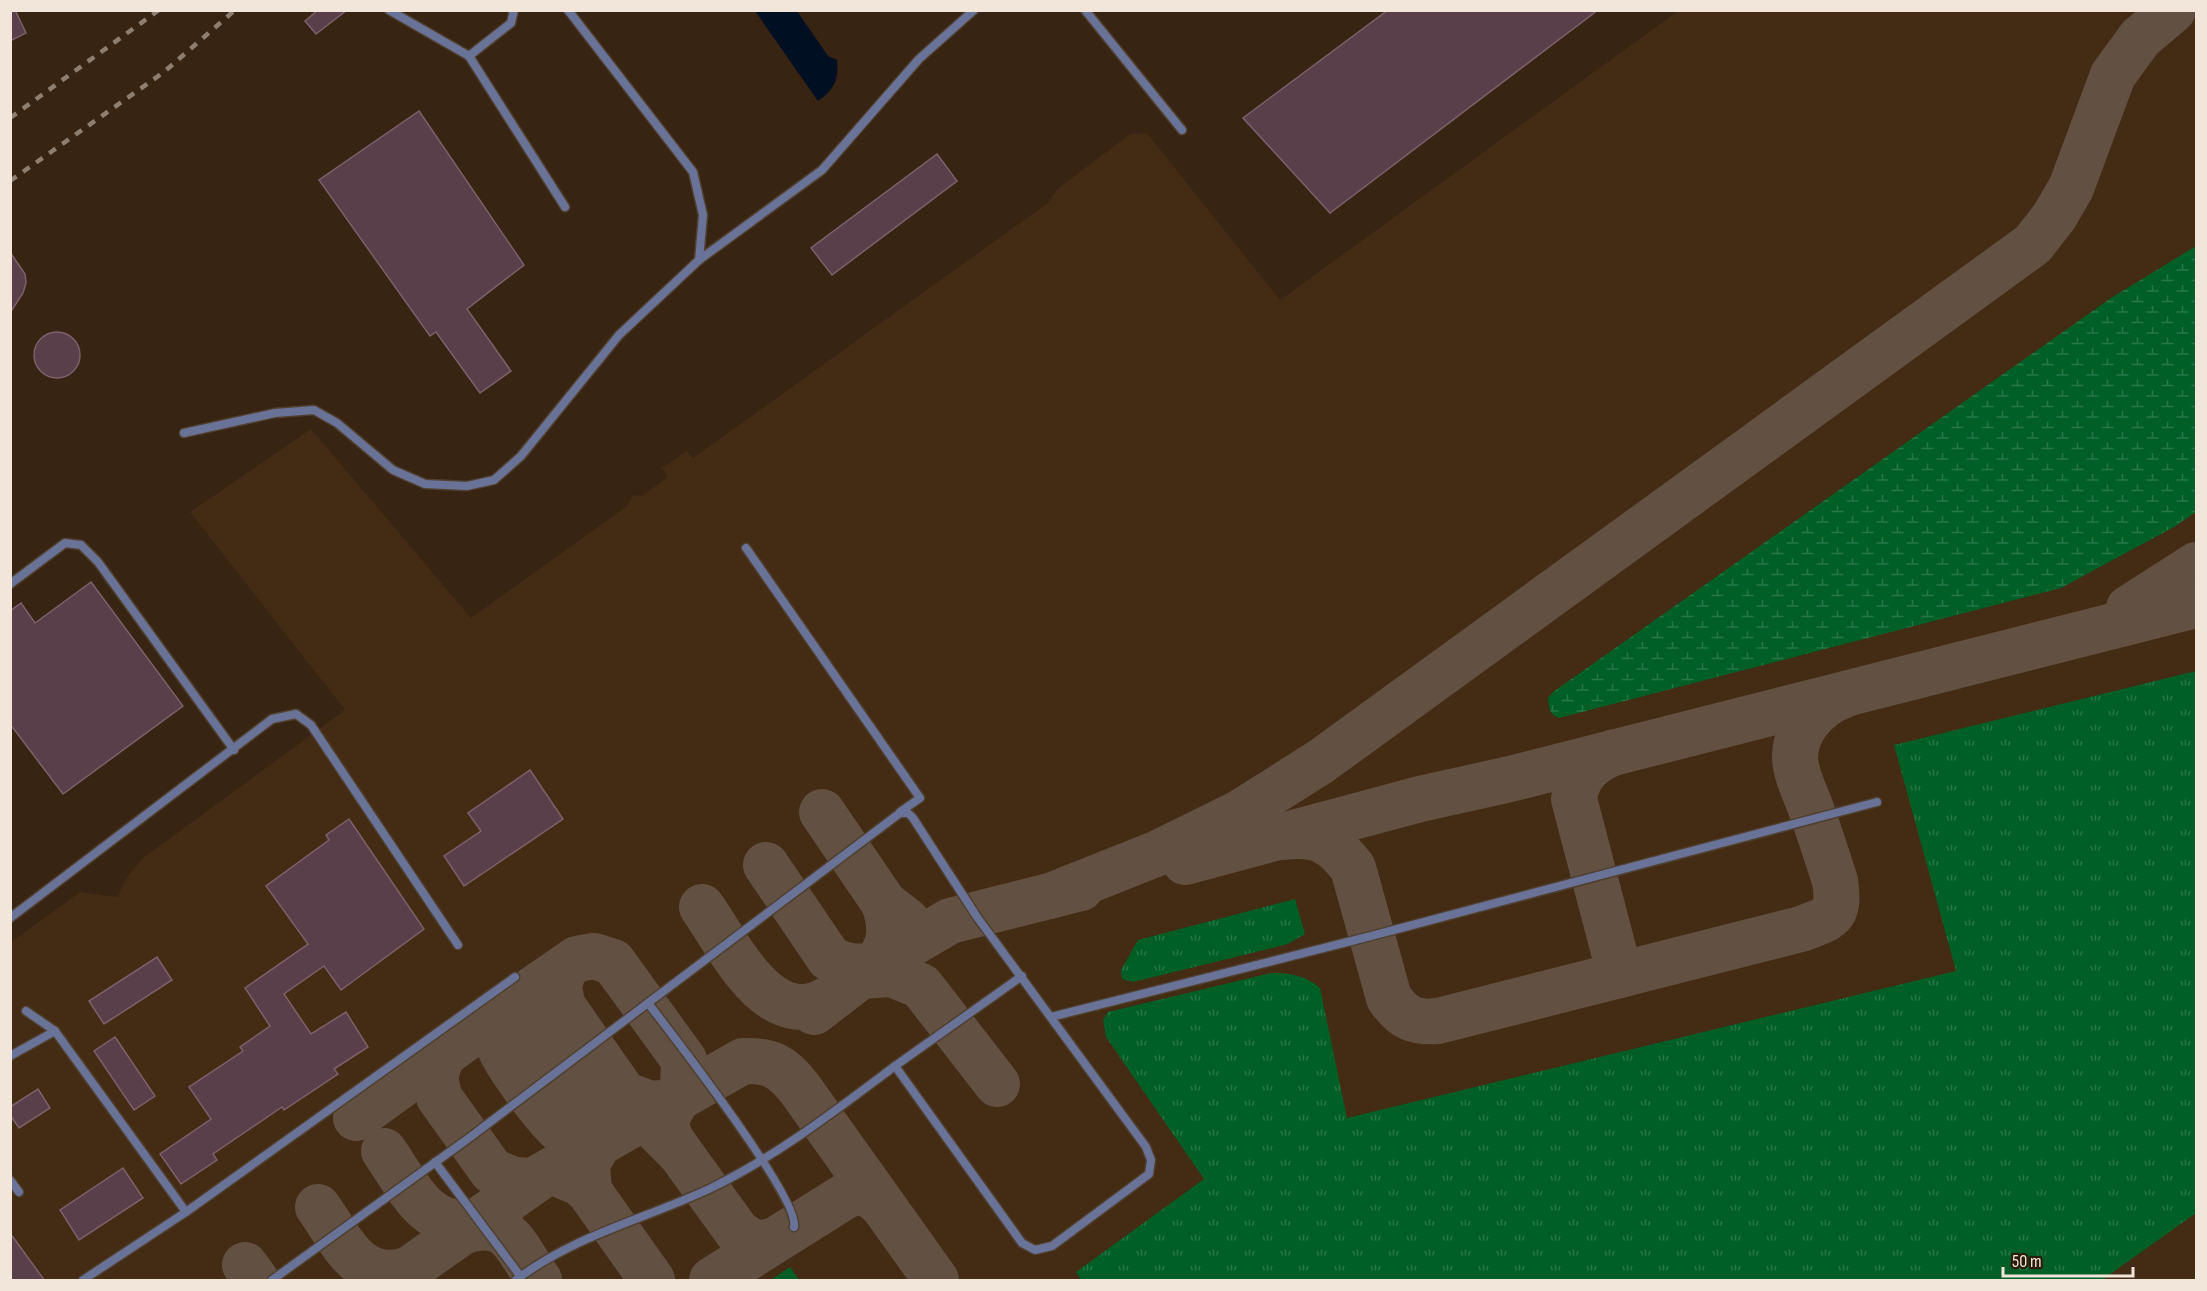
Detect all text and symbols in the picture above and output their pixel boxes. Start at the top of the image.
scale bar [2003,1240,2134,1278]
text: 50 m [2012,1251,2042,1272]

